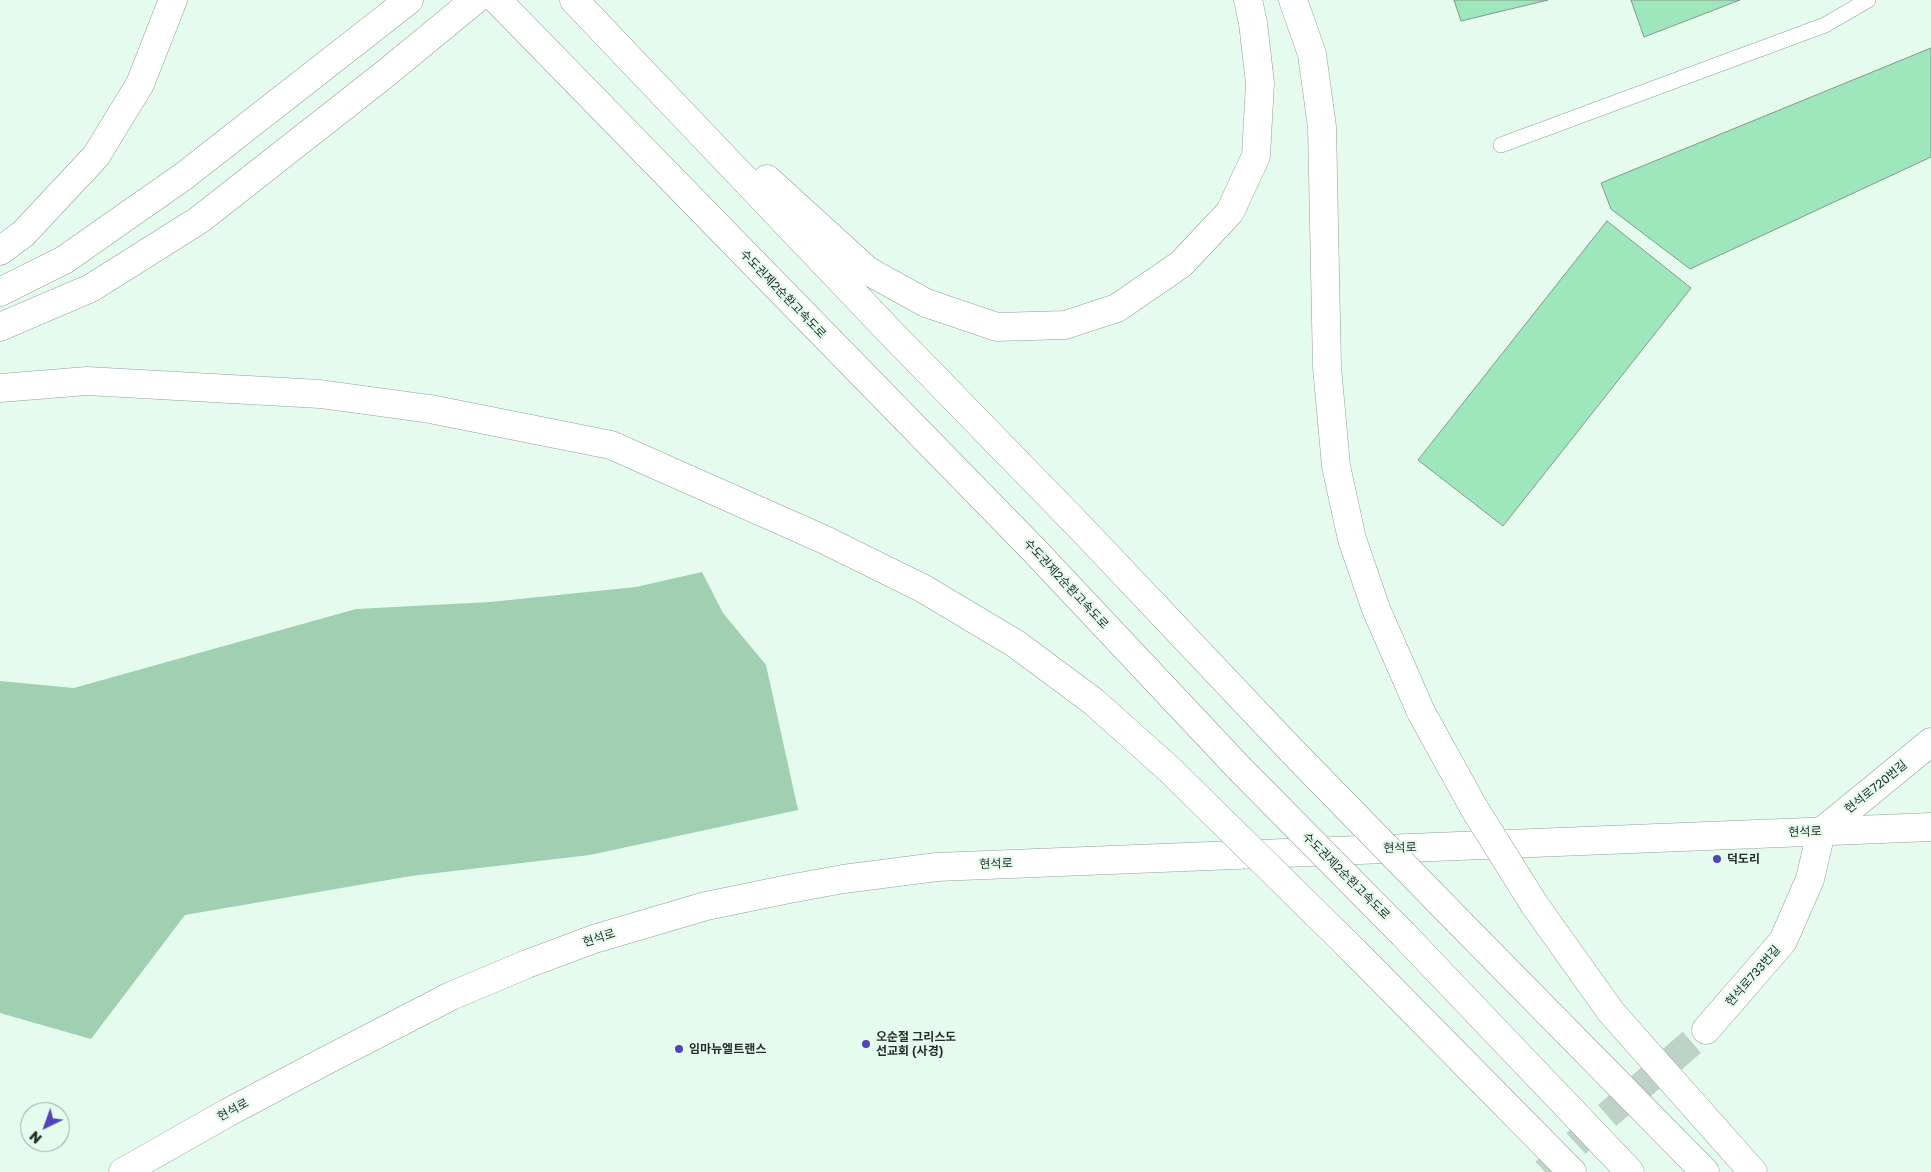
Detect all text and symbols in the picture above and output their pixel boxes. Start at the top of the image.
street label: 수도권제2순환고속도로 [737,247,829,341]
street label: 수도권제2순환고속도로 [1021,536,1111,632]
street label: 현석로720번길 [1842,758,1910,816]
street label: 현석로 [1788,824,1822,840]
street label: 수도권제2순환고속도로 [1299,829,1393,923]
street label: 현석로 [1383,840,1417,856]
place label: 덕도리 [1727,852,1760,866]
marker: 덕도리 [1711,853,1723,865]
street label: 현석로 [979,856,1013,872]
street label: 현석로 [581,926,617,950]
street label: 현석로733번길 [1723,943,1783,1009]
place label: 오순절 그리스도 선교회 (사경) [876,1030,956,1058]
marker: 오순절 그리스도 선교회 (사경) [860,1038,872,1050]
place label: 임마뉴엘트랜스 [689,1042,766,1056]
marker: 임마뉴엘트랜스 [673,1043,685,1055]
street label: 현석로 [215,1096,251,1124]
north arrow [20,1102,70,1152]
text: N [26,1128,45,1148]

